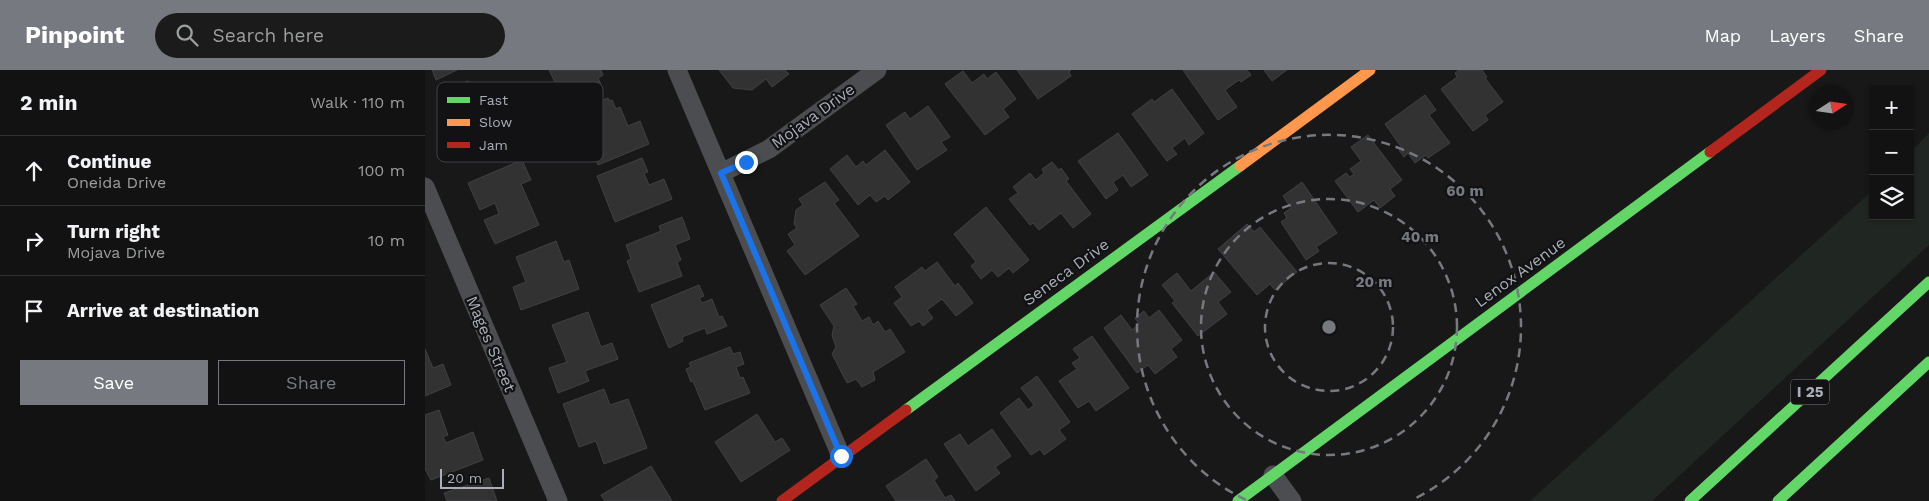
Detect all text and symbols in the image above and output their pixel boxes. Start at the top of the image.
search box [155,13,505,58]
text: Pinpoint [25,21,125,49]
icon: search [173,21,201,49]
text: Search here [213,24,324,47]
text: Map [1704,25,1741,46]
text: Layers [1769,25,1826,46]
text: Share [1854,25,1904,46]
street label: Mojava Drive [768,79,858,153]
legend [437,82,603,162]
north arrow [1809,85,1854,130]
map controls [1869,85,1914,220]
button: + [1869,85,1914,130]
text: 2 min [20,90,77,115]
text: Fast [479,92,508,108]
text: Walk · 110 m [310,93,405,112]
text: Slow [479,114,512,130]
button: − [1869,130,1914,175]
text: Jam [479,137,508,153]
text: Continue [67,150,151,173]
route end [735,151,758,174]
icon: ahead [20,157,48,185]
text: 100 m [358,161,405,180]
text: Oneida Drive [67,173,166,192]
button: layers [1869,175,1914,220]
text: 60 m [1446,182,1484,200]
text: Turn right [67,220,160,243]
icon: right [20,227,48,255]
text: 40 m [1401,228,1439,246]
text: 10 m [368,231,405,250]
street label: Lenox Avenue [1471,233,1569,311]
street label: Seneca Drive [1019,234,1113,310]
text: Mojava Drive [67,243,165,262]
text: 20 m [1355,273,1393,291]
street label: Mages Street [462,293,520,395]
icon: arrive [20,297,48,325]
text: Arrive at destination [67,299,259,322]
centre of rings [1320,318,1338,336]
button: Save [20,360,208,405]
button: Share [218,360,405,405]
road number: I 25 [1791,380,1829,404]
route start [830,445,853,468]
scale bar [440,466,504,489]
text: 20 m [447,470,482,486]

